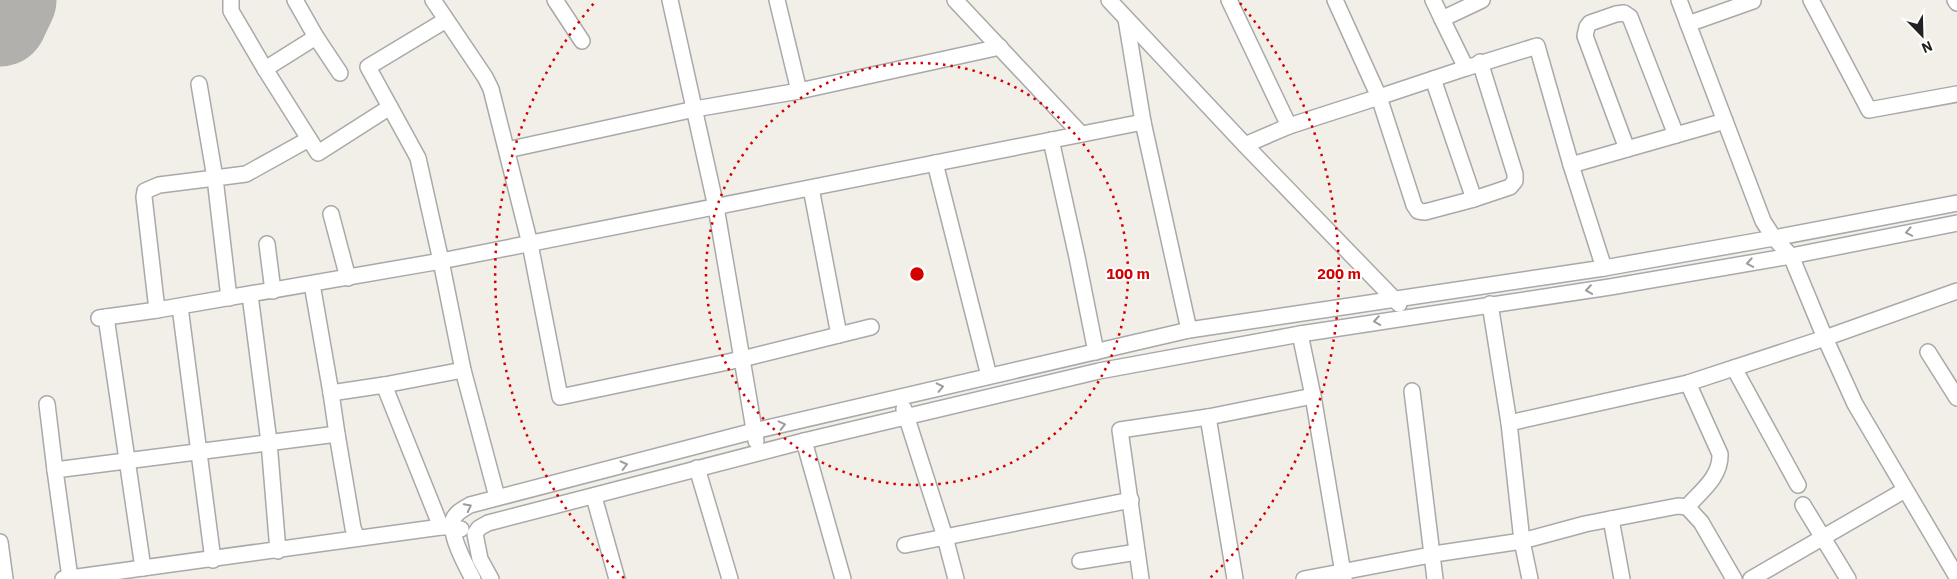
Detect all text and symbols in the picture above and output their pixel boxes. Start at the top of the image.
north arrow [1897,10,1947,60]
text: N [1919,37,1935,57]
one-way arrow [1905,227,1914,237]
one-way arrow [1745,257,1754,267]
text: 100 m [1106,264,1150,283]
text: 200 m [1317,264,1361,283]
centre of rings [908,265,926,283]
one-way arrow [1585,284,1594,294]
one-way arrow [1372,316,1381,326]
one-way arrow [935,382,944,393]
one-way arrow [777,420,786,431]
one-way arrow [620,460,628,470]
one-way arrow [462,503,471,513]

